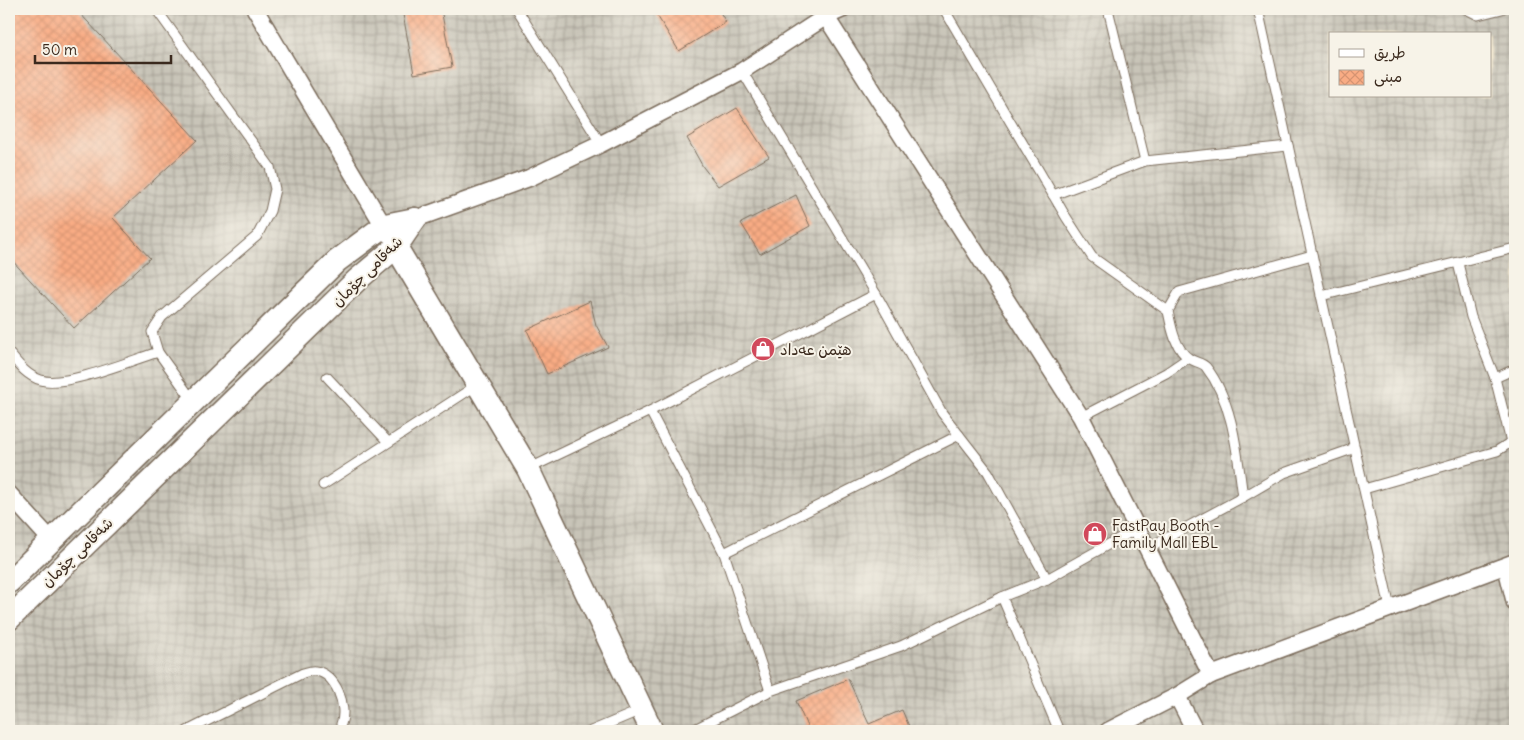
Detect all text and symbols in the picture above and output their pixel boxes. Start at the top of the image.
scale bar [35,32,171,64]
legend [1329,32,1492,98]
text: 50 m [42,40,77,59]
text: طريق [1374,43,1406,62]
text: مبنى [1374,67,1402,87]
street label: شەقامی چۆمان [328,232,407,311]
shop icon: هێمن عەداد [750,336,776,362]
place label: هێمن عەداد [780,340,852,359]
street label: شەقامی چۆمان [37,513,117,592]
place label: FastPay Booth - Family Mall EBL [1112,516,1220,552]
shop icon: FastPay Booth - Family Mall EBL [1082,521,1108,547]

